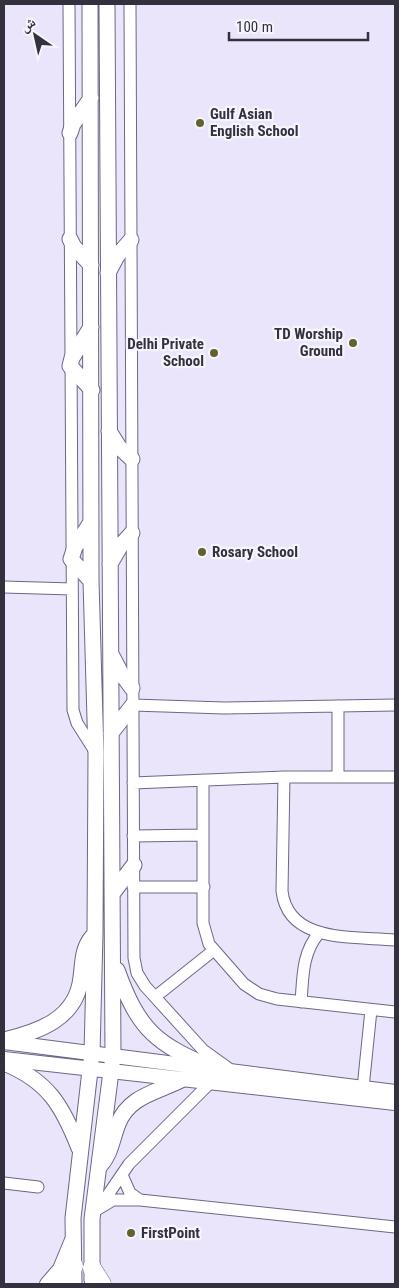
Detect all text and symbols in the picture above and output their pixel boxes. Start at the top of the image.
north arrow [10,10,60,60]
scale bar [229,10,368,42]
text: ش [17,13,39,36]
text: 100 m [236,18,273,36]
place label: Gulf Asian English School [210,105,299,140]
marker: Gulf Asian English School [194,117,206,129]
place label: TD Worship Ground [274,325,343,360]
place label: Delhi Private School [127,335,204,370]
marker: TD Worship Ground [347,337,359,349]
marker: Delhi Private School [208,347,220,359]
place label: Rosary School [212,543,298,561]
marker: Rosary School [196,546,208,558]
place label: FirstPoint [141,1224,200,1242]
marker: FirstPoint [125,1227,137,1239]

